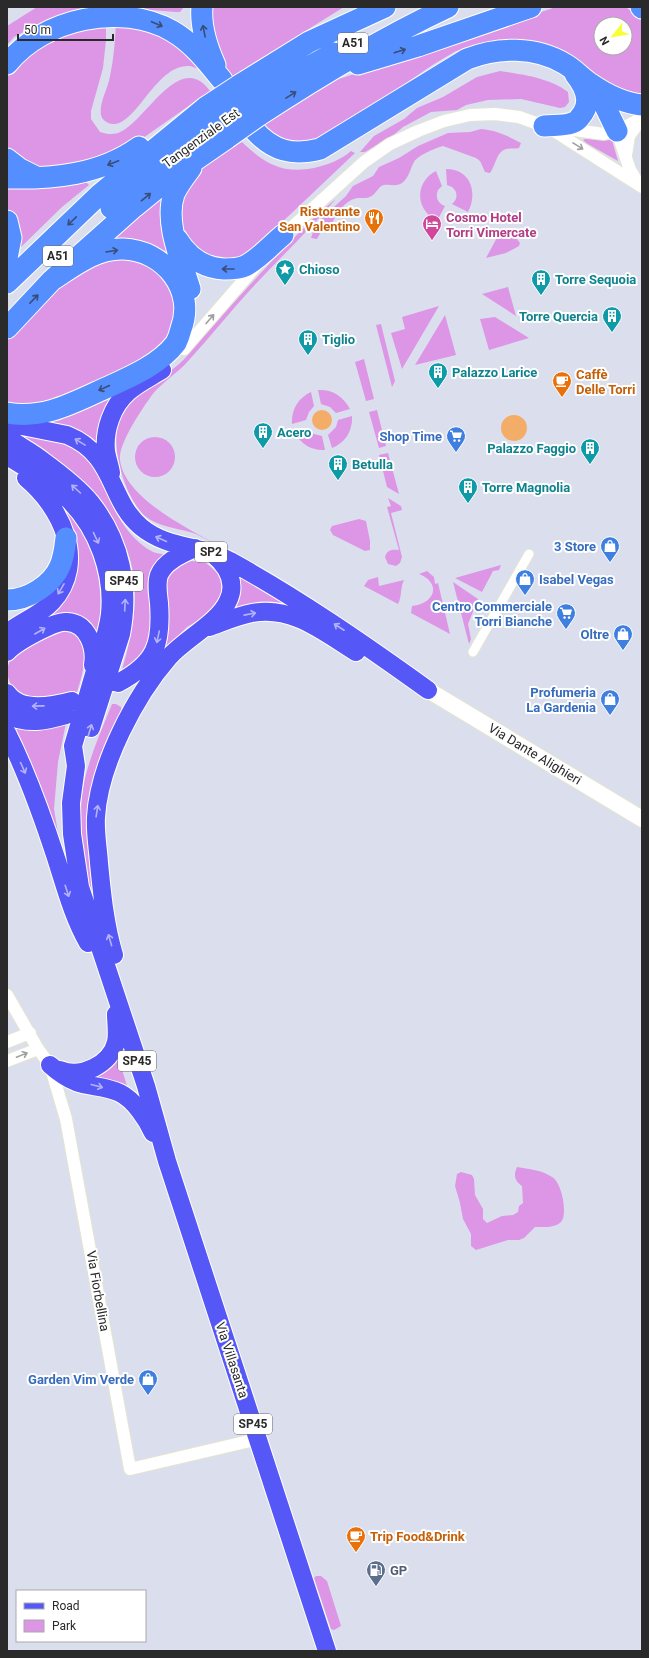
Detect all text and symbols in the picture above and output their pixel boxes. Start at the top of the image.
scale bar [18,16,113,42]
north arrow [593,16,633,56]
one-way arrow [151,21,163,28]
text: 50 m [24,23,51,37]
one-way arrow [200,25,208,38]
road number: A51 [338,33,368,53]
text: N [597,34,612,47]
one-way arrow [393,47,406,54]
one-way arrow [285,91,296,99]
street label: Tangenziale Est [160,105,242,171]
one-way arrow [572,142,583,150]
one-way arrow [107,159,119,167]
one-way arrow [140,193,151,202]
place label: Ristorante San Valentino [279,204,360,234]
restaurant icon: Ristorante San Valentino [363,207,385,235]
place label: Cosmo Hotel Torri Vimercate [446,210,537,240]
hotel icon: Cosmo Hotel Torri Vimercate [421,213,443,241]
one-way arrow [67,216,77,226]
road number: A51 [43,246,73,266]
one-way arrow [105,247,118,255]
place icon: Chioso [274,258,296,286]
place label: Chioso [299,262,340,277]
one-way arrow [222,265,235,272]
building icon: Torre Sequoia [530,268,552,296]
place label: Torre Sequoia [555,272,636,287]
one-way arrow [29,294,39,304]
building icon: Torre Quercia [601,305,623,333]
place label: Torre Quercia [519,309,598,324]
one-way arrow [205,314,215,324]
building icon: Tiglio [297,328,319,356]
place label: Tiglio [322,332,355,347]
building icon: Palazzo Larice [427,361,449,389]
place label: Palazzo Larice [452,365,537,380]
place label: Caffè Delle Torri [576,367,636,397]
cafe icon: Caffè Delle Torri [551,370,573,398]
one-way arrow [99,385,111,393]
building icon: Acero [252,421,274,449]
place label: Acero [277,425,311,440]
supermarket icon: Shop Time [445,425,467,453]
place label: Shop Time [379,429,442,444]
one-way arrow [74,437,86,445]
building icon: Palazzo Faggio [579,437,601,465]
place label: Palazzo Faggio [487,441,576,456]
building icon: Betulla [327,453,349,481]
place label: Betulla [352,457,393,472]
building icon: Torre Magnolia [457,476,479,504]
place label: Torre Magnolia [482,480,570,495]
one-way arrow [71,484,81,494]
one-way arrow [93,532,100,544]
one-way arrow [155,535,167,542]
shop icon: 3 Store [599,535,621,563]
place label: 3 Store [554,539,596,554]
road number: SP2 [195,542,227,562]
shop icon: Isabel Vegas [514,568,536,596]
road number: SP45 [105,571,143,591]
place label: Isabel Vegas [539,572,614,587]
one-way arrow [56,583,64,595]
one-way arrow [121,599,129,612]
place label: Centro Commerciale Torri Bianche [432,599,552,629]
supermarket icon: Centro Commerciale Torri Bianche [555,602,577,630]
one-way arrow [243,609,256,617]
one-way arrow [334,623,345,631]
shop icon: Oltre [612,623,634,651]
one-way arrow [34,627,46,635]
place label: Oltre [581,627,609,642]
one-way arrow [154,631,162,644]
place label: Profumeria La Gardenia [526,685,596,715]
shop icon: Profumeria La Gardenia [599,688,621,716]
one-way arrow [32,702,45,709]
street label: Via Dante Alighieri [486,720,584,788]
one-way arrow [87,723,94,736]
one-way arrow [20,762,28,774]
one-way arrow [93,805,101,818]
one-way arrow [63,885,71,897]
one-way arrow [105,933,113,946]
one-way arrow [16,1051,28,1058]
road number: SP45 [118,1051,156,1071]
one-way arrow [90,1083,103,1090]
street label: Via Fiorbellina [84,1249,112,1333]
street label: Via Villasanta [213,1320,251,1400]
shop icon: Garden Vim Verde [137,1368,159,1396]
place label: Garden Vim Verde [28,1372,134,1387]
road number: SP45 [234,1414,272,1434]
cafe icon: Trip Food&Drink [345,1525,367,1553]
place label: Trip Food&Drink [370,1529,466,1544]
fuel station icon: GP [365,1559,387,1587]
place label: GP [390,1563,407,1578]
legend [16,1590,146,1642]
text: Road [52,1599,80,1613]
text: Park [52,1619,77,1633]

